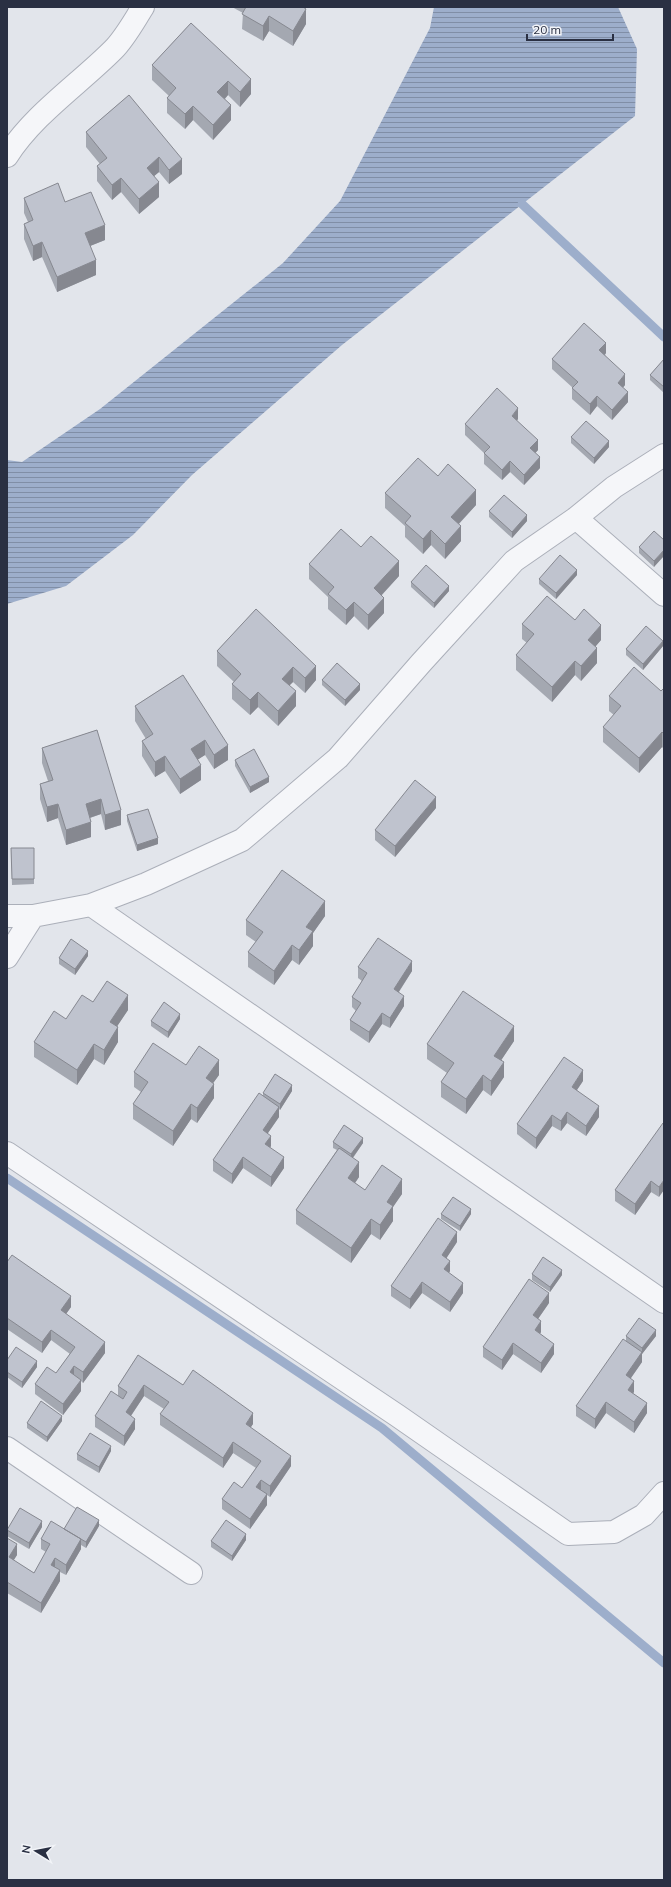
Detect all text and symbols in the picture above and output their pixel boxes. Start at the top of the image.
scale bar [527,16,613,42]
text: 20 m [533,22,561,37]
north arrow [16,1831,56,1871]
text: N [19,1844,34,1855]

